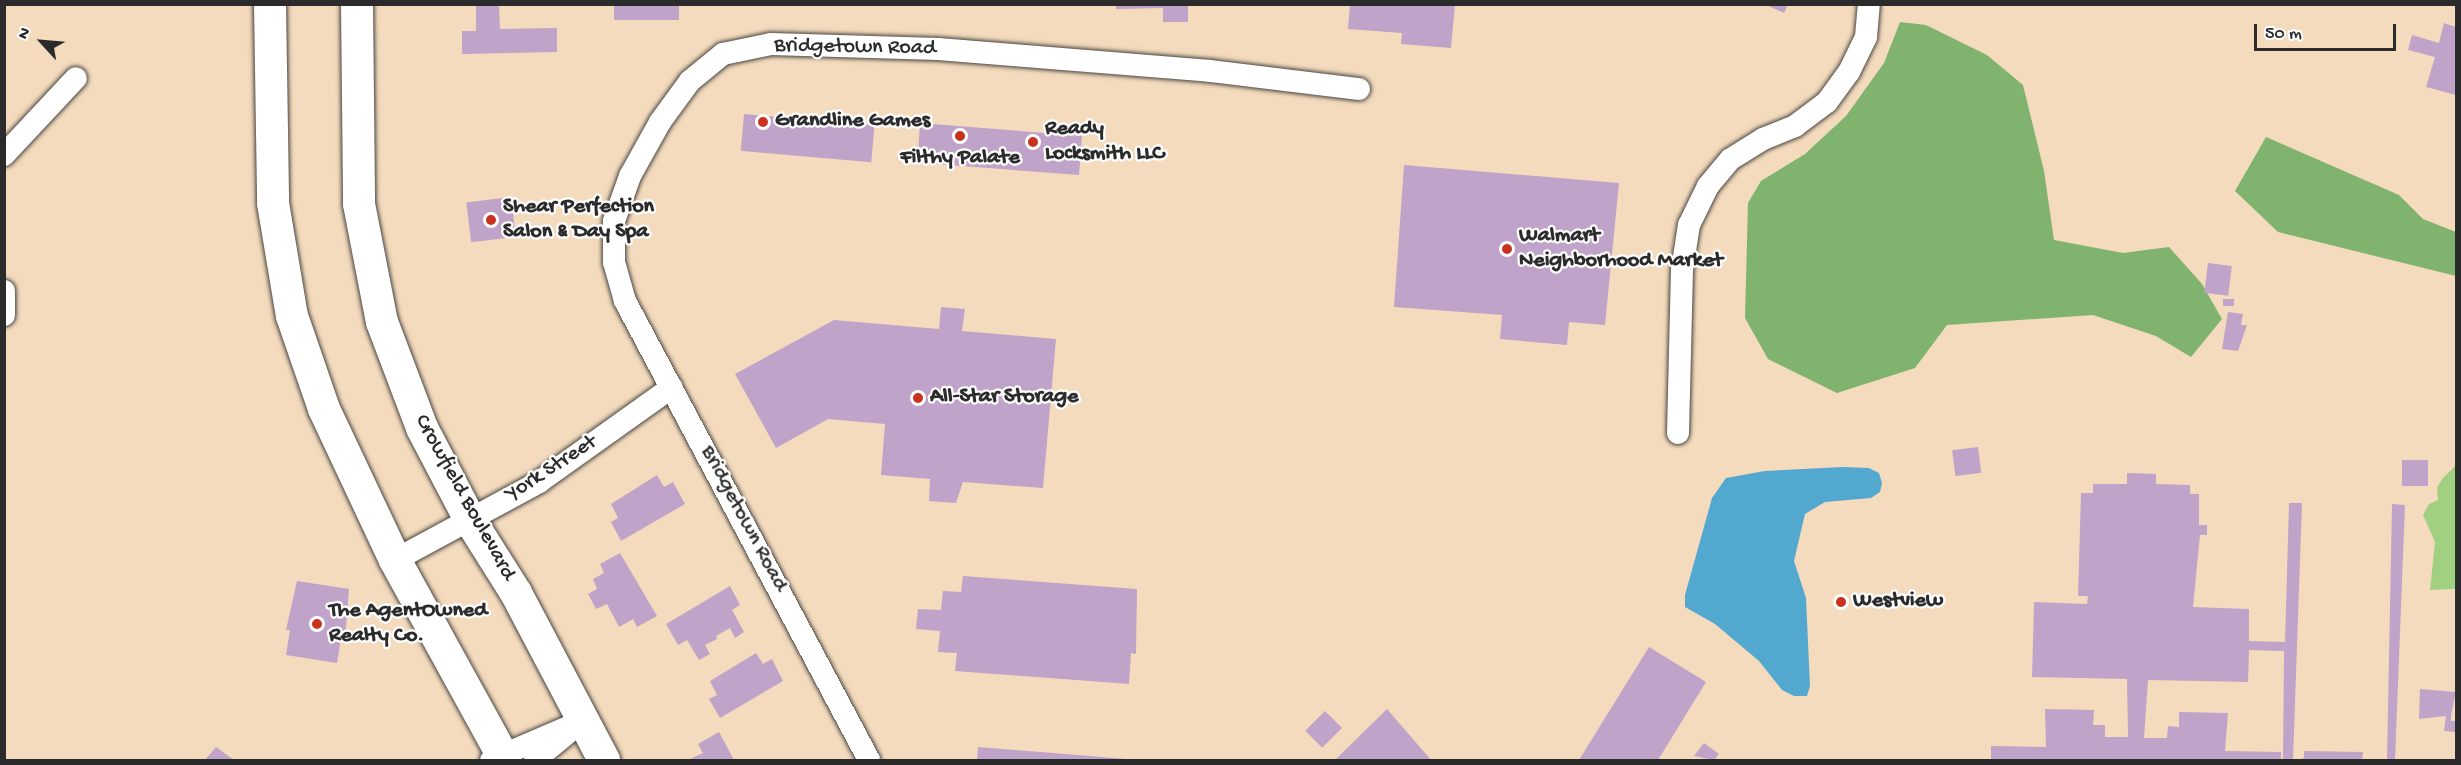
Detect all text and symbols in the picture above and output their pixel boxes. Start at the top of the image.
north arrow [12,12,72,72]
scale bar [2257,12,2400,50]
text: 50 m [2265,24,2302,45]
text: N [15,25,36,43]
street label: Bridgetown Road [774,33,936,63]
place label: Grandline Games [775,109,930,135]
marker: Grandline Games [756,115,770,129]
place label: Ready Locksmith LLC [1045,116,1164,168]
marker: Filthy Palate [953,129,967,143]
marker: Ready Locksmith LLC [1026,135,1040,149]
place label: Filthy Palate [900,146,1020,172]
place label: Shear Perfection Salon & Day Spa [503,194,654,246]
marker: Shear Perfection Salon & Day Spa [484,213,498,227]
place label: Walmart Neighborhood Market [1519,223,1723,274]
marker: Walmart Neighborhood Market [1500,242,1514,256]
place label: All-Star Storage [930,385,1078,411]
marker: All-Star Storage [911,391,925,405]
street label: Crowfield Boulevard [407,410,521,586]
street label: York Street [502,430,602,508]
street label: Bridgetown Road [693,441,793,597]
place label: Westview [1853,589,1943,615]
marker: Westview [1834,595,1848,609]
place label: The AgentOwned Realty Co. [329,598,487,650]
marker: The AgentOwned Realty Co. [310,617,324,631]

